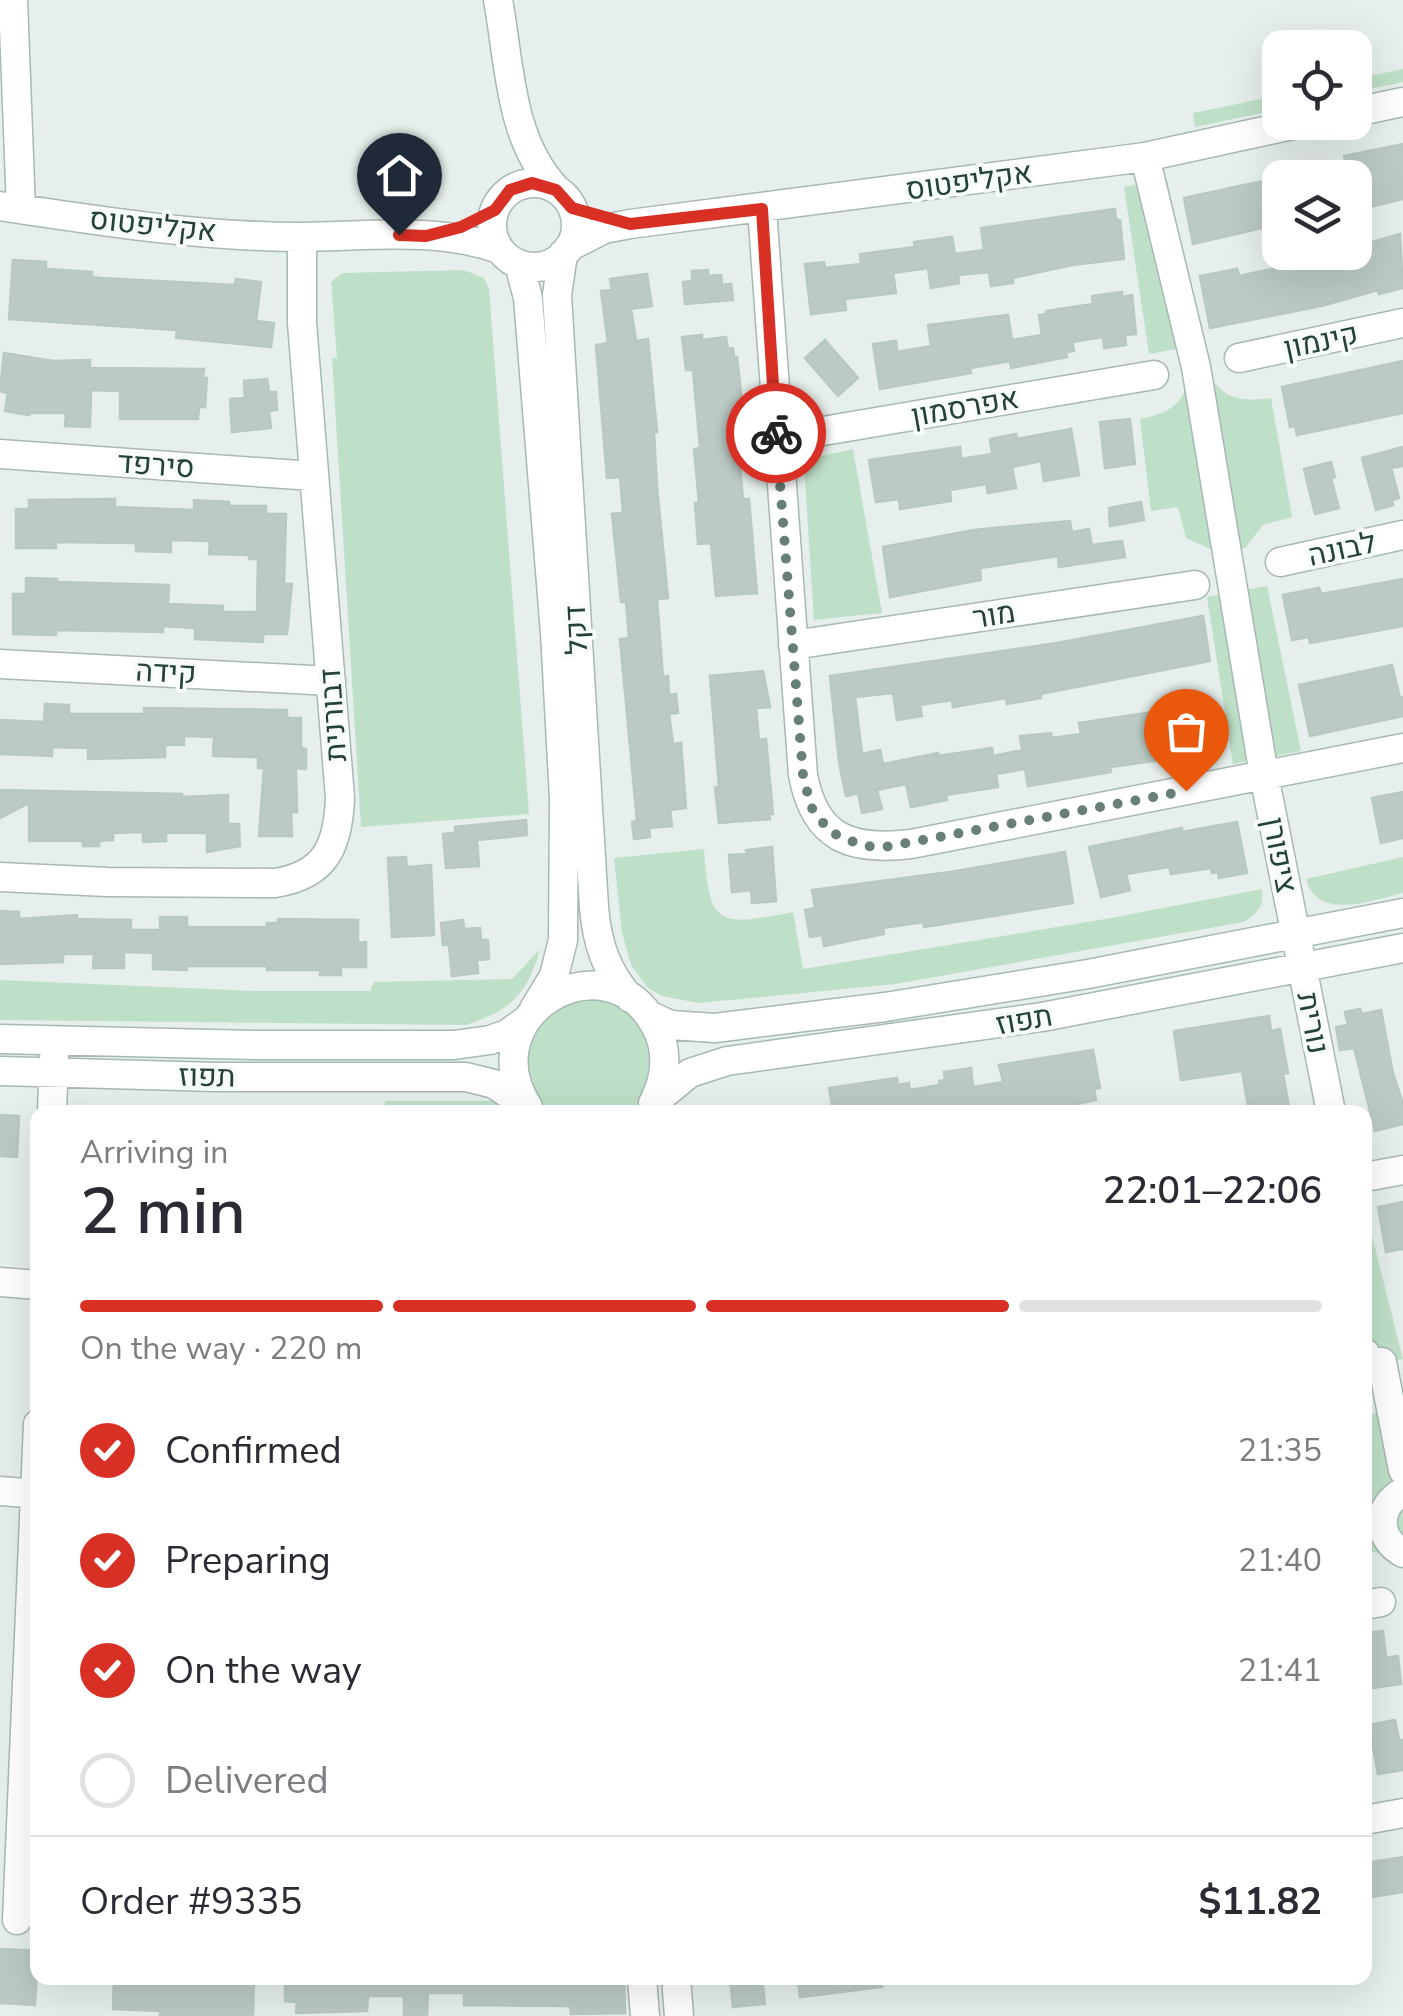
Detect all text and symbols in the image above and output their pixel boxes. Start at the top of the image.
map controls [1262,30,1372,270]
button: locate [1262,30,1372,140]
pin [357,133,442,236]
icon: home [372,148,427,203]
street label: אקליפטוס [903,152,1035,211]
button: layers [1262,160,1372,270]
street label: אקליפטוס [87,198,219,253]
street label: קינמון [1280,314,1362,369]
street label: אפרסמון [908,378,1022,437]
courier [726,383,826,483]
icon: bike [749,406,804,461]
street label: סירפד [116,442,196,489]
street label: לבונה [1304,522,1380,577]
street label: מור [970,592,1018,639]
street label: דקל [555,604,598,656]
street label: קידה [134,650,197,695]
street label: דבורנית [310,667,357,763]
pin [1144,689,1229,792]
icon: bag [1159,704,1214,759]
street label: ציפורן [1252,814,1307,897]
street label: נורית [1286,989,1339,1058]
street label: תפוז [992,995,1056,1046]
street label: תפוז [178,1056,236,1097]
text: Arriving in [80,1131,228,1174]
text: 22:01–22:06 [1103,1165,1322,1216]
text: 2 min [80,1167,246,1256]
text: On the way · 220 m [80,1327,362,1370]
icon: check [80,1423,135,1478]
text: Confirmed [165,1425,342,1476]
text: 21:35 [1238,1429,1322,1472]
icon: check [80,1533,135,1588]
text: Preparing [165,1535,331,1586]
text: 21:40 [1238,1539,1322,1582]
icon: check [80,1643,135,1698]
text: On the way [165,1645,361,1696]
text: 21:41 [1238,1649,1322,1692]
text: Delivered [165,1755,329,1806]
text: Order #9335 [80,1876,302,1927]
text: $11.82 [1199,1876,1322,1927]

